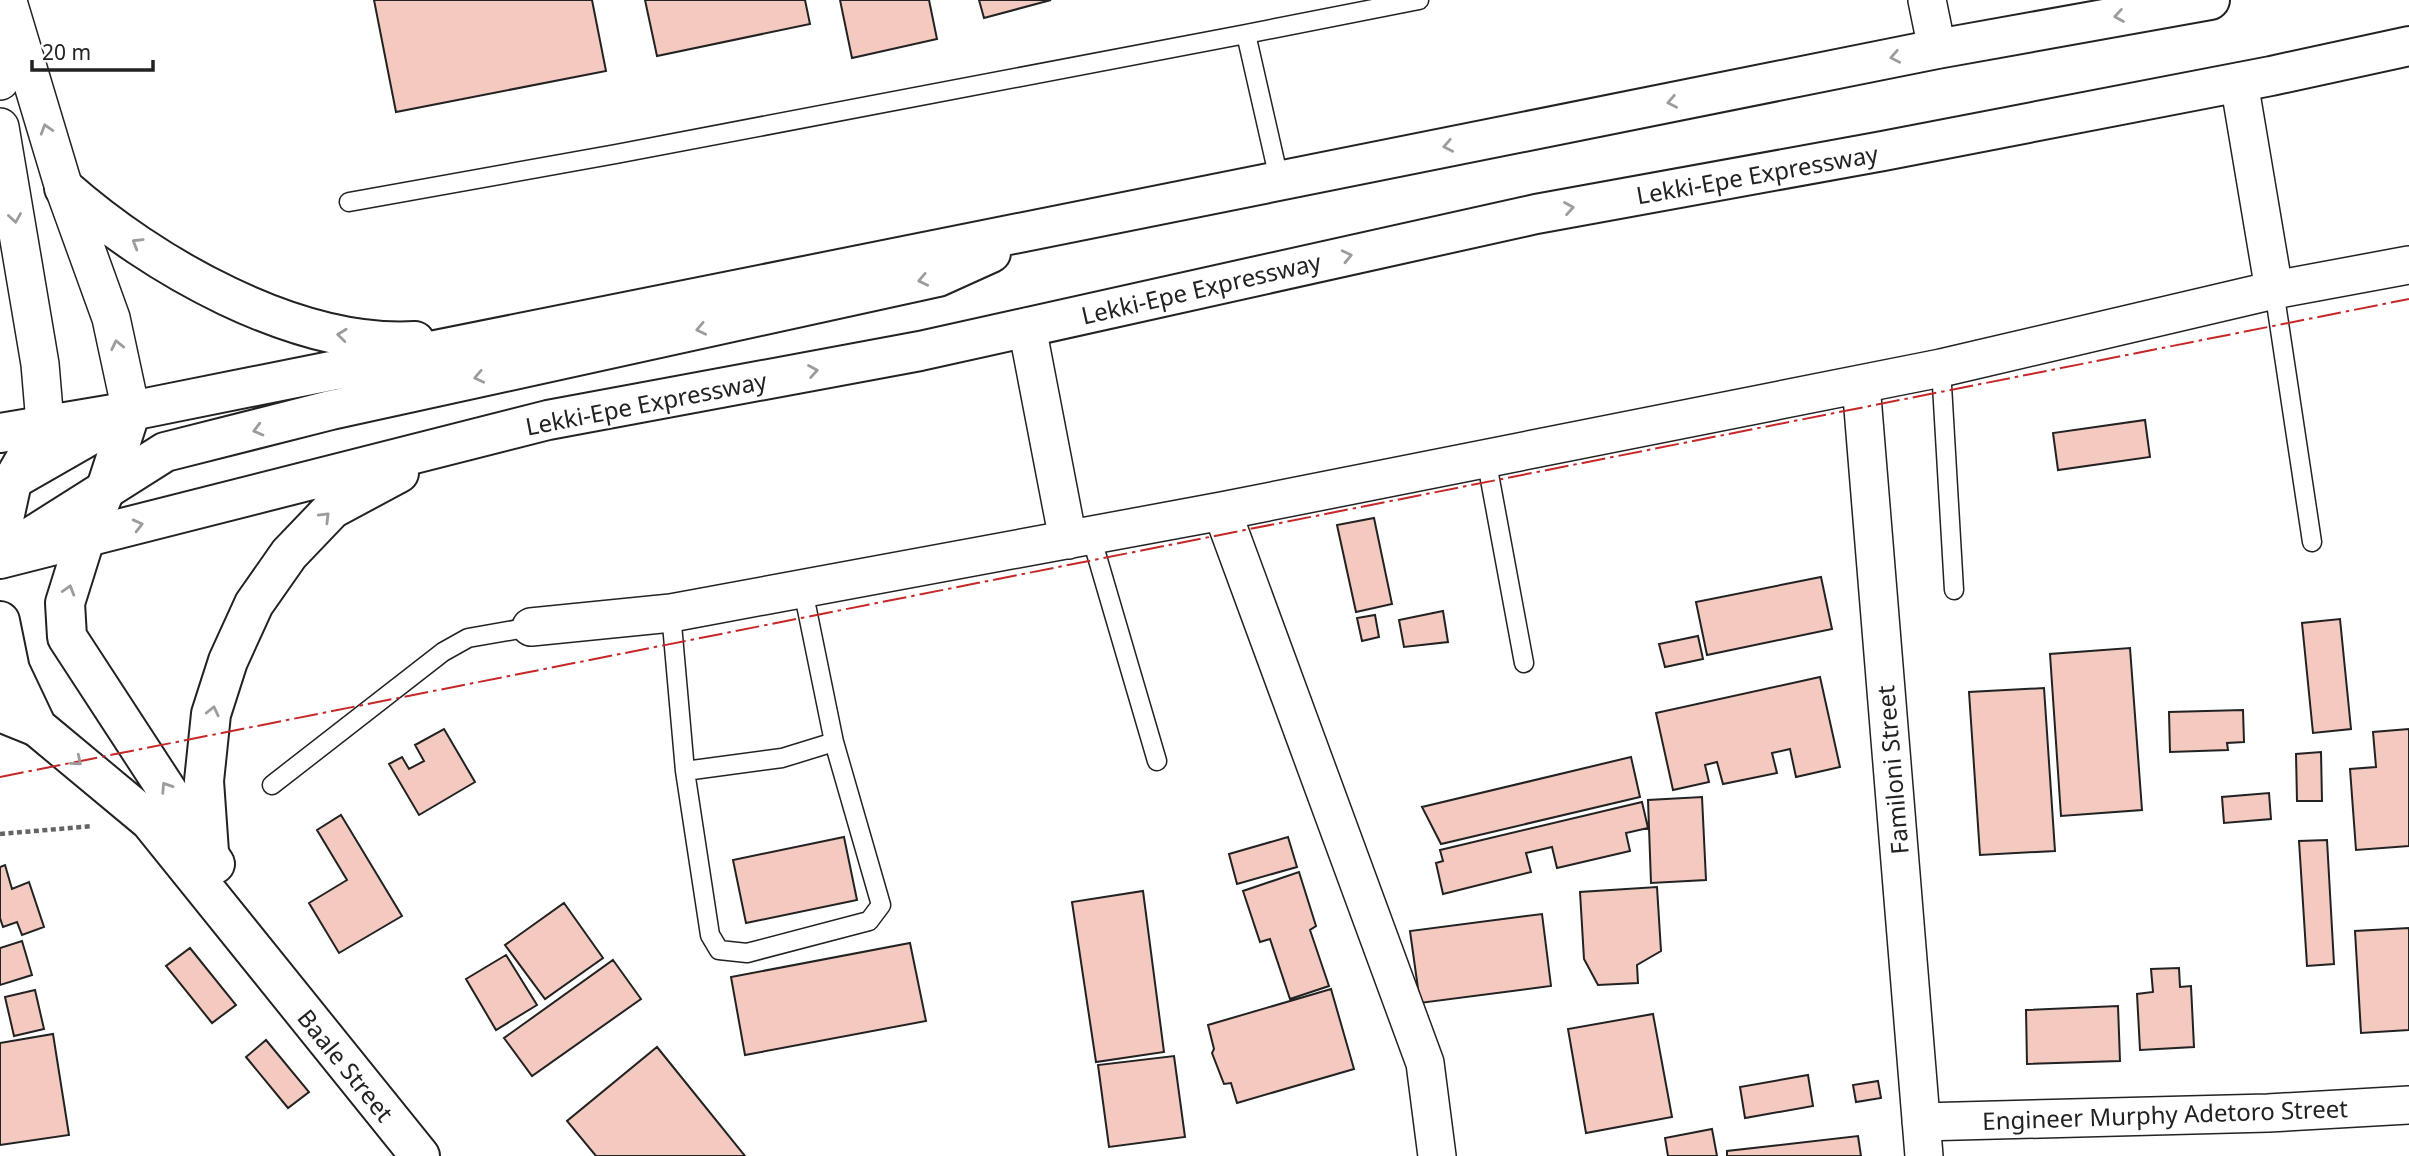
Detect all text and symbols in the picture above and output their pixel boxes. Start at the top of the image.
one-way arrow [2113,8,2125,23]
scale bar [32,28,152,72]
text: 20 m [42,38,91,66]
one-way arrow [1889,49,1901,64]
one-way arrow [1666,93,1678,108]
one-way arrow [39,123,54,135]
street label: Lekki-Epe Expressway [1634,136,1881,212]
one-way arrow [1442,137,1454,152]
one-way arrow [1563,201,1575,216]
one-way arrow [7,213,22,224]
one-way arrow [131,238,144,251]
street label: Lekki-Epe Expressway [1078,244,1325,332]
one-way arrow [1340,250,1352,264]
one-way arrow [918,271,930,286]
one-way arrow [695,320,707,335]
one-way arrow [336,328,347,343]
one-way arrow [111,339,125,351]
street label: Lekki-Epe Expressway [523,363,770,443]
one-way arrow [807,364,819,379]
one-way arrow [473,369,485,384]
one-way arrow [252,421,264,436]
one-way arrow [316,513,329,526]
one-way arrow [132,519,144,533]
one-way arrow [61,585,76,597]
street label: Familoni Street [1868,684,1916,856]
one-way arrow [205,706,219,718]
one-way arrow [69,753,82,765]
one-way arrow [162,782,175,795]
street label: Baale Street [291,1002,402,1128]
street label: Engineer Murphy Adetoro Street [1982,1091,2349,1137]

